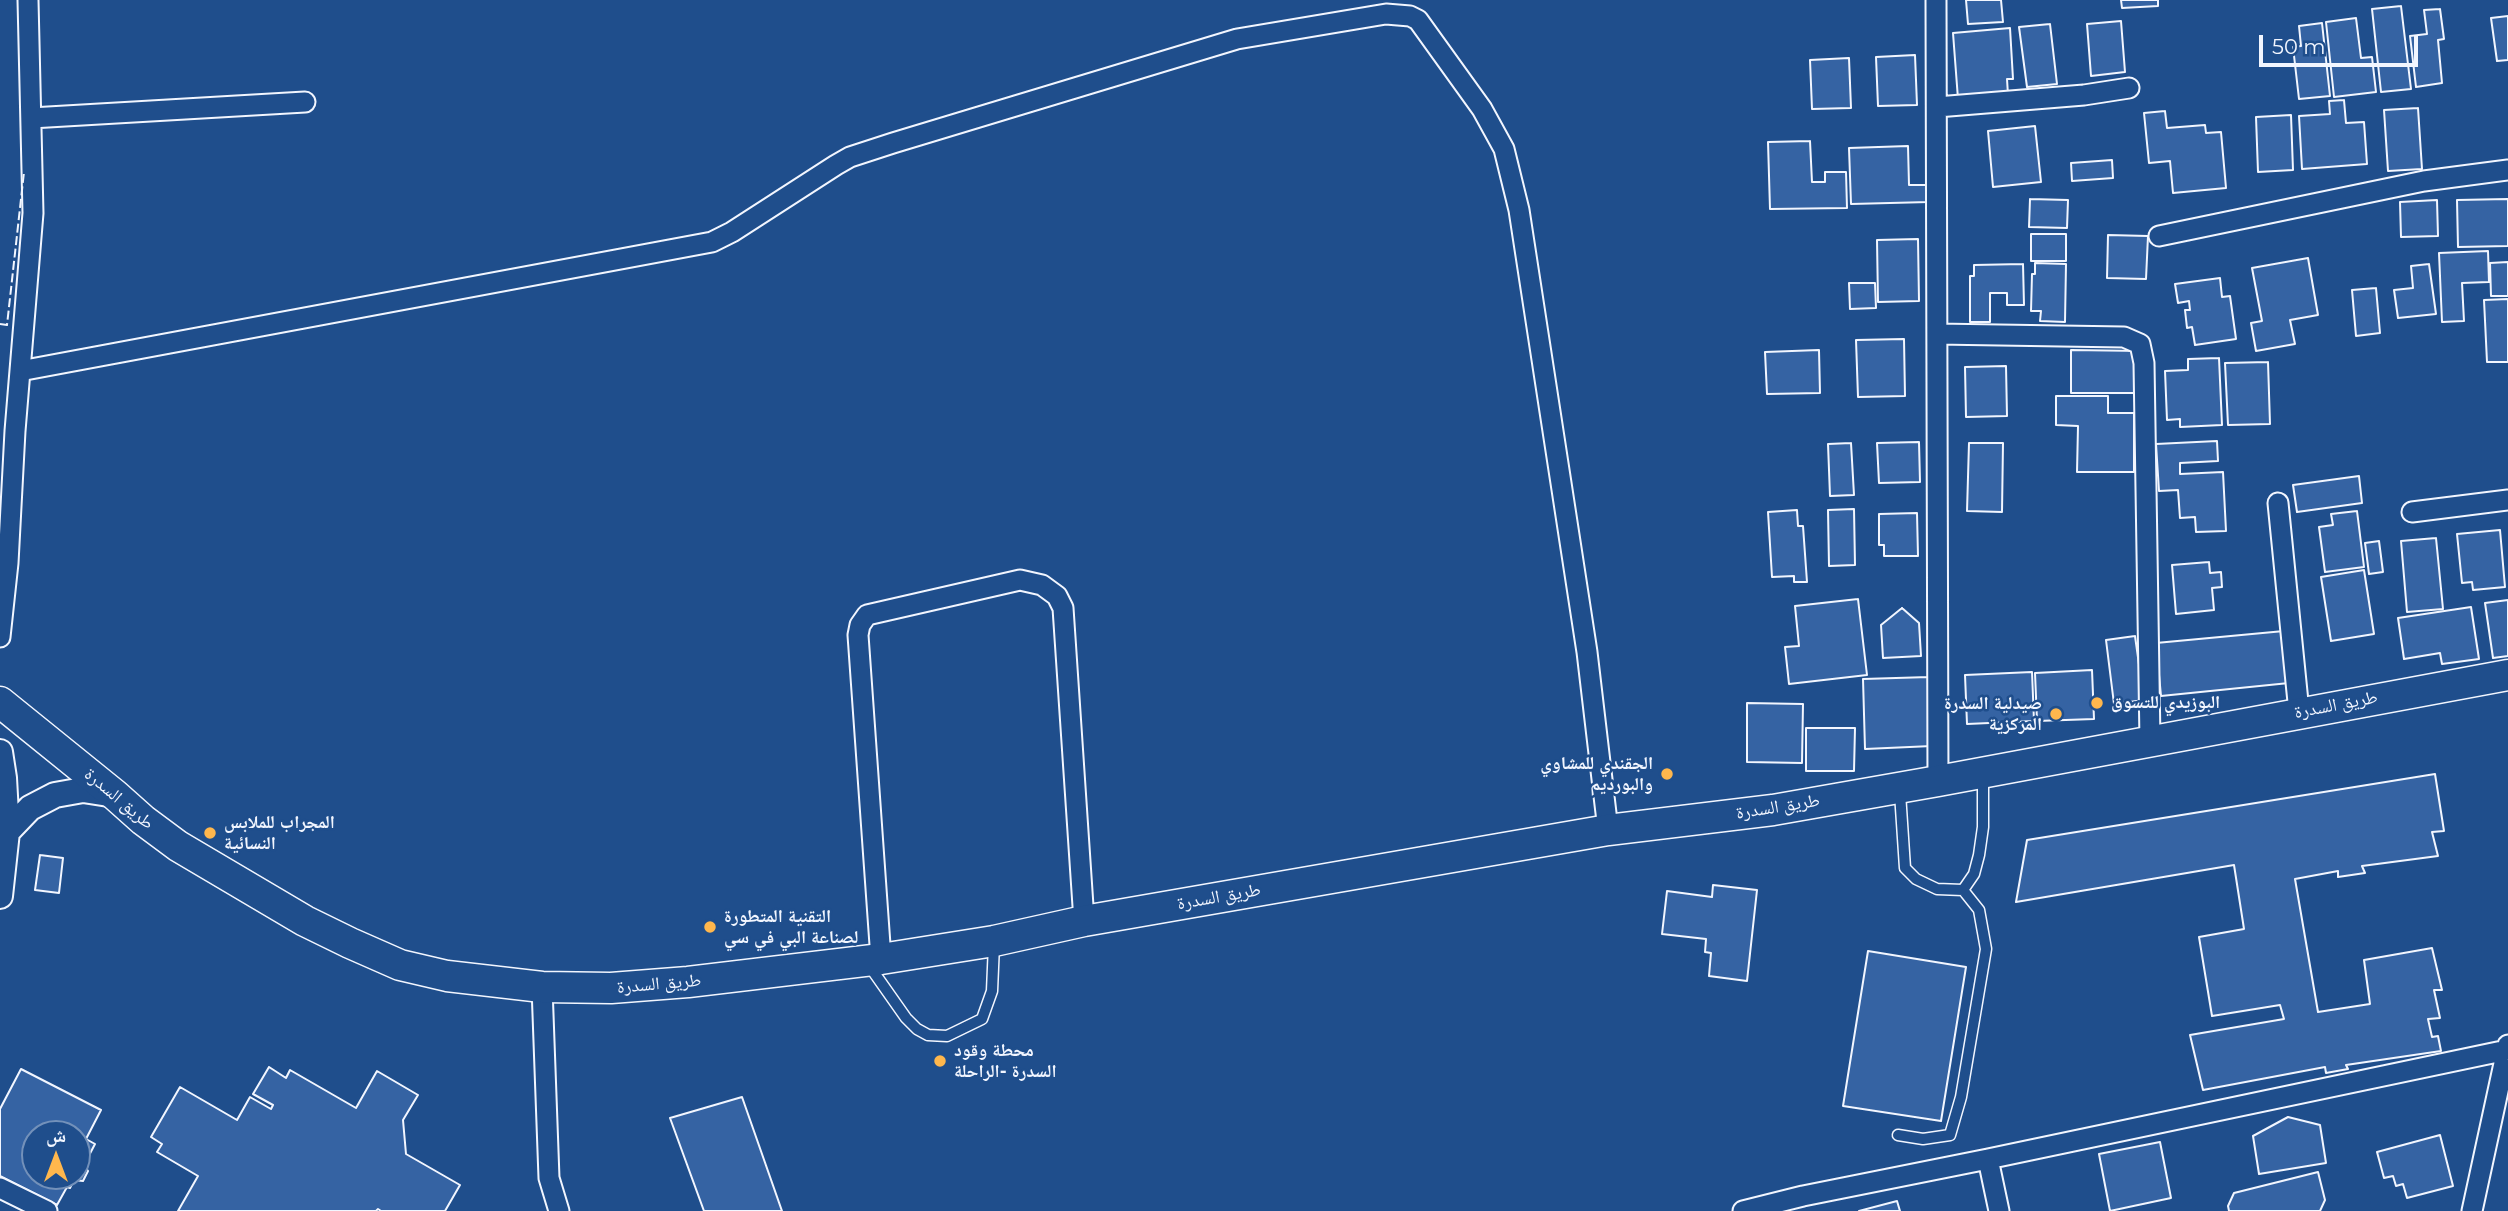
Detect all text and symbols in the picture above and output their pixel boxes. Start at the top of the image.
scale bar [2263,21,2422,65]
text: 50 m [2272,34,2326,59]
street label: طريق السدرة [2292,686,2380,724]
place label: البوزيدي للتسوق [2111,692,2220,714]
place label: صيدلية السدرة المركزية [1944,693,2042,736]
marker: البوزيدي للتسوق [2089,695,2105,711]
marker: صيدلية السدرة المركزية [2048,706,2064,722]
place label: الجقندي للمشاوي والبورديم [1540,753,1653,796]
street label: طريق السدرة [80,764,158,834]
marker: الجقندي للمشاوي والبورديم [1659,766,1675,782]
street label: طريق السدرة [1735,790,1821,824]
place label: المجراب للملابس النسائية [224,812,335,854]
marker: المجراب للملابس النسائية [202,825,218,841]
street label: طريق السدرة [1176,879,1262,915]
place label: التقنية المتطورة لصناعة البي في سي [724,906,858,948]
marker: التقنية المتطورة لصناعة البي في سي [702,919,718,935]
street label: طريق السدرة [616,970,702,998]
place label: محطة وقود السدرة -الراحلة [954,1040,1056,1082]
marker: محطة وقود السدرة -الراحلة [932,1053,948,1069]
north arrow [21,1120,91,1190]
text: ش [46,1124,66,1147]

